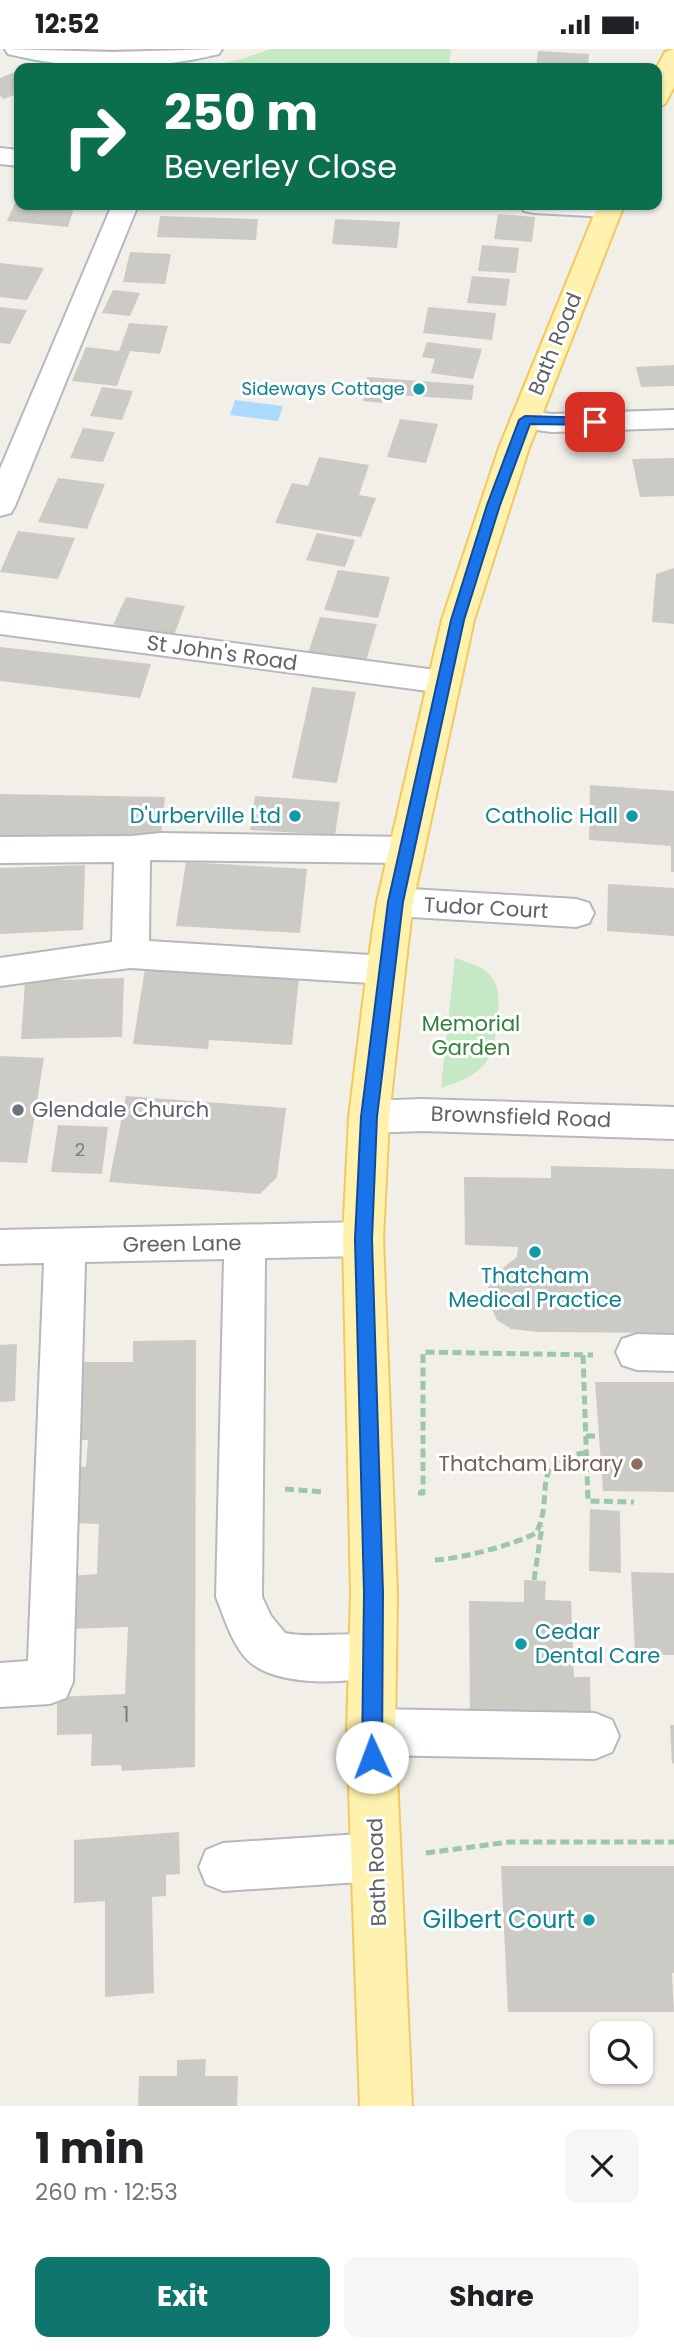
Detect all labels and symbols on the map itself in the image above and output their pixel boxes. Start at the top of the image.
street label: Bath Road [521,288,588,399]
place label: Sideways Cottage [241,376,405,401]
marker: Sideways Cottage [411,381,427,397]
pin [565,392,625,452]
street label: St John's Road [145,628,299,677]
place label: D'urberville Ltd [130,801,281,830]
place label: Catholic Hall [485,801,618,830]
marker: D'urberville Ltd [287,808,303,824]
marker: Catholic Hall [624,808,640,824]
street label: Tudor Court [423,890,549,925]
park label: Memorial Garden [422,1009,520,1062]
place label: Glendale Church [32,1095,209,1124]
street label: Brownsfield Road [430,1099,612,1134]
marker: Glendale Church [10,1102,26,1118]
house number: 2 [75,1137,85,1162]
street label: Green Lane [122,1228,242,1259]
marker: Thatcham Medical Practice [527,1244,543,1260]
place label: Thatcham Medical Practice [448,1261,622,1314]
place label: Thatcham Library [439,1449,623,1478]
marker: Thatcham Library [629,1456,645,1472]
place label: Cedar Dental Care [535,1617,660,1670]
marker: Cedar Dental Care [513,1636,529,1652]
house number: 1 [123,1700,129,1729]
position arrow [335,1720,409,1794]
street label: Bath Road [360,1817,393,1927]
place label: Gilbert Court [422,1903,575,1936]
marker: Gilbert Court [581,1912,597,1928]

